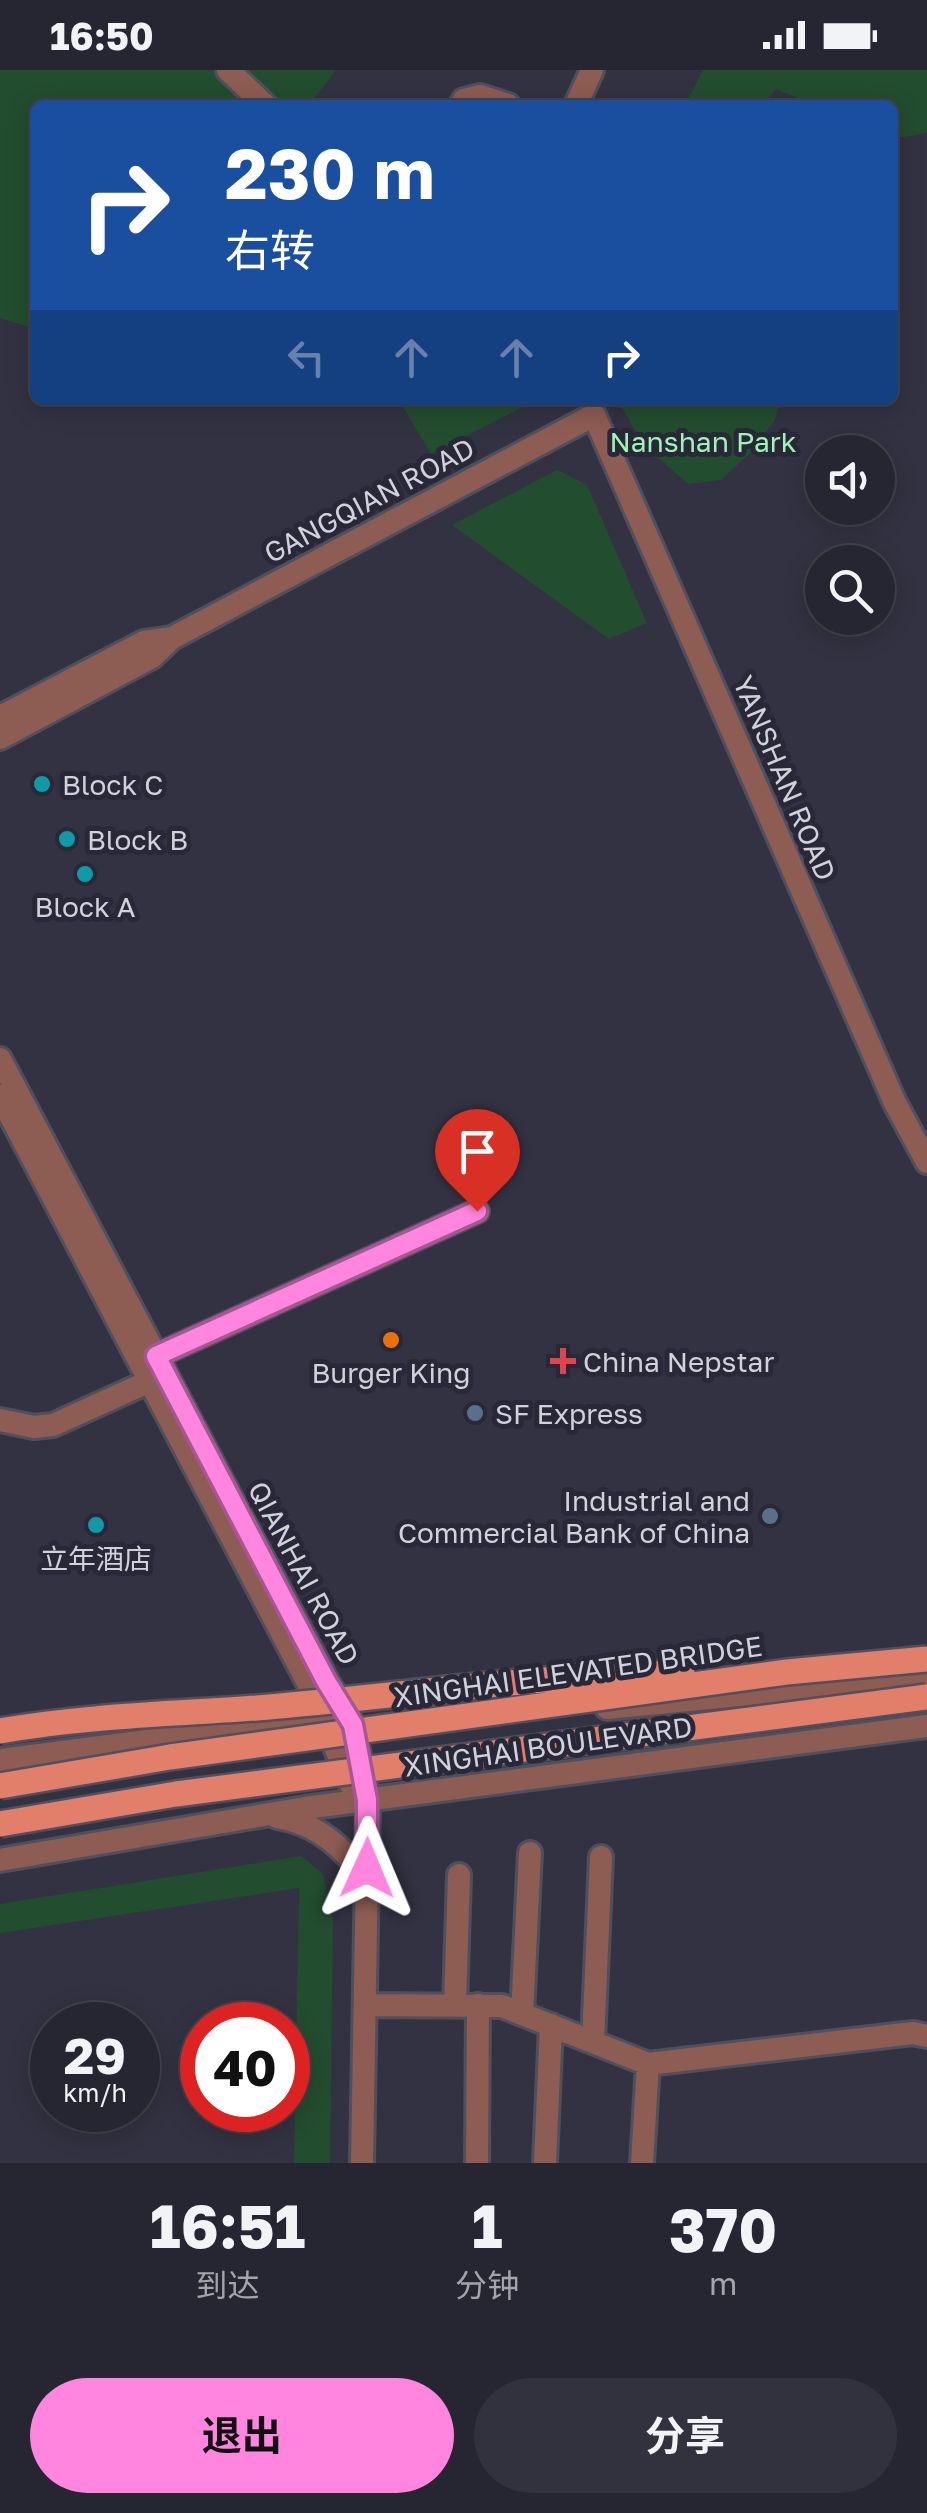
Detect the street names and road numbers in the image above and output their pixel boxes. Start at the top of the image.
street label: GANGQIAN ROAD [258,431,480,569]
street label: YANSHAN ROAD [727,671,843,885]
street label: QIANHAI ROAD [242,1476,366,1670]
street label: XINGHAI ELEVATED BRIDGE [392,1629,764,1713]
street label: XINGHAI BOULEVARD [402,1709,694,1783]

